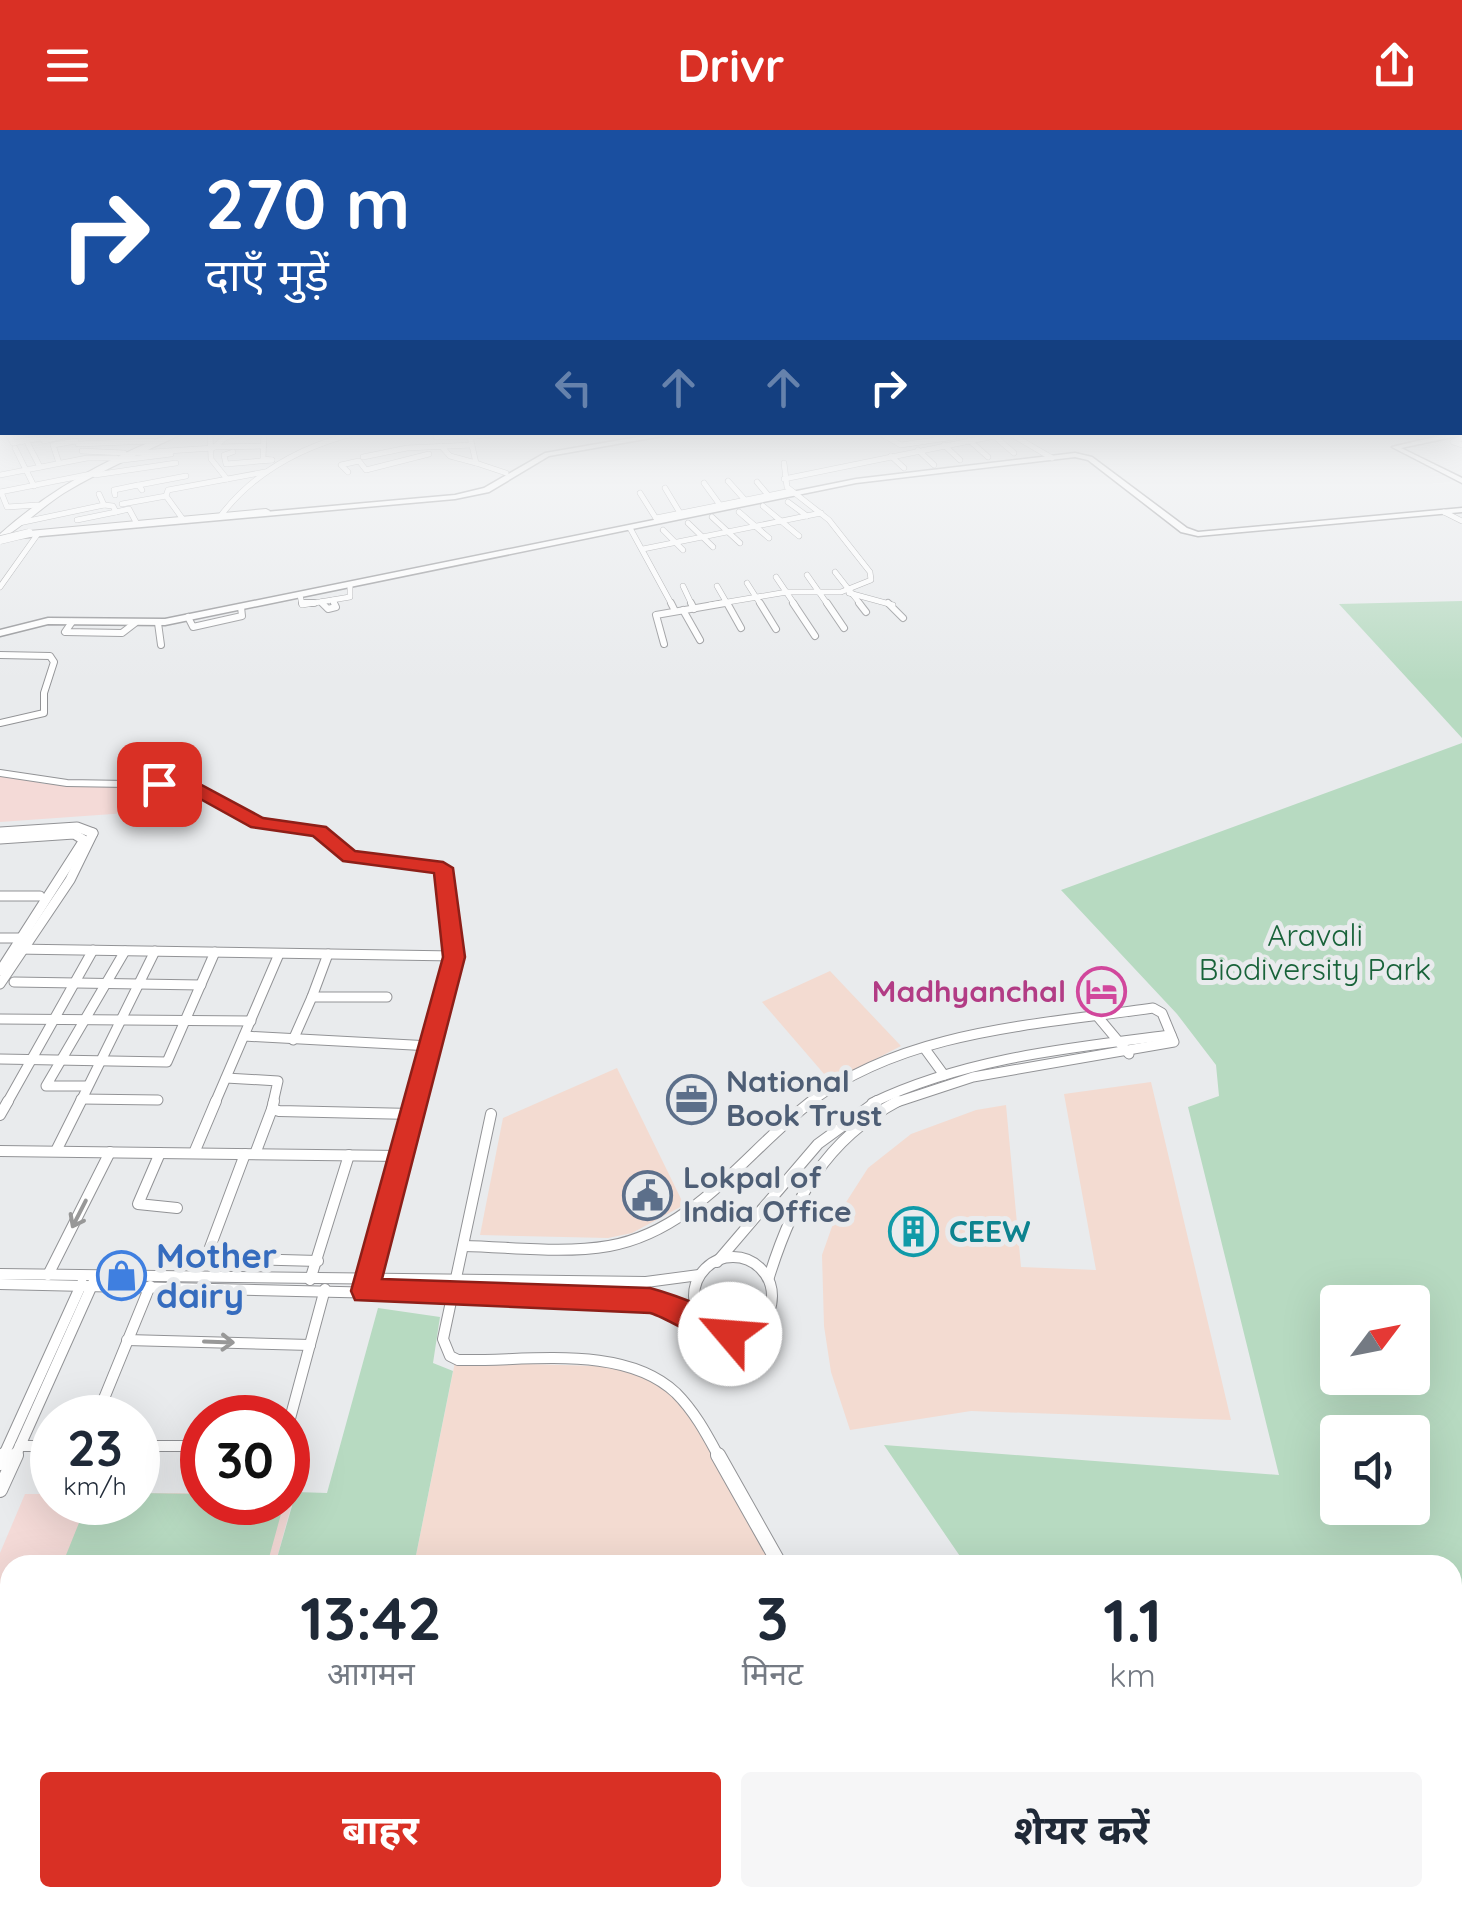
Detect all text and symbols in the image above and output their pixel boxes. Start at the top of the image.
text: Drivr [677,37,785,93]
icon: menu [40,38,95,93]
icon: share [1367,38,1422,93]
text: 270 m [205,159,410,247]
icon: right [40,170,170,300]
text: दाएँ मुड़ें [205,246,329,302]
icon: left [546,360,601,415]
icon: ahead [651,360,706,415]
icon: ahead [756,360,811,415]
icon: right [861,360,916,415]
pin [117,742,202,827]
icon: arrive [132,757,187,812]
park label: Aravali Biodiversity Park [1199,916,1431,988]
hotel icon: Madhyanchal [1075,966,1127,1018]
place label: Madhyanchal [872,972,1066,1010]
place label: National Book Trust [726,1062,883,1134]
office icon: National Book Trust [665,1073,717,1125]
place label: Lokpal of India Office [683,1158,852,1230]
public building icon: Lokpal of India Office [622,1169,674,1221]
one-way arrow [69,1198,88,1228]
building icon: CEEW [888,1206,940,1258]
place label: CEEW [949,1212,1030,1250]
place label: Mother dairy [156,1233,277,1317]
shop icon: Mother dairy [95,1250,147,1302]
position arrow [678,1282,782,1386]
north arrow [1320,1285,1430,1395]
map controls [1320,1285,1430,1525]
one-way arrow [202,1333,234,1352]
speed limit sign: 30 [180,1395,310,1525]
button: sound [1320,1415,1430,1525]
text: 23 [67,1416,123,1479]
text: km/h [63,1470,127,1501]
text: 13:42 [300,1580,442,1655]
text: 3 [756,1580,788,1655]
text: 1.1 [1103,1582,1162,1657]
text: आगमन [327,1653,415,1693]
text: मिनट [742,1653,803,1693]
text: km [1109,1655,1156,1695]
button: बाहर [40,1772,721,1887]
button: शेयर करें [741,1772,1422,1887]

